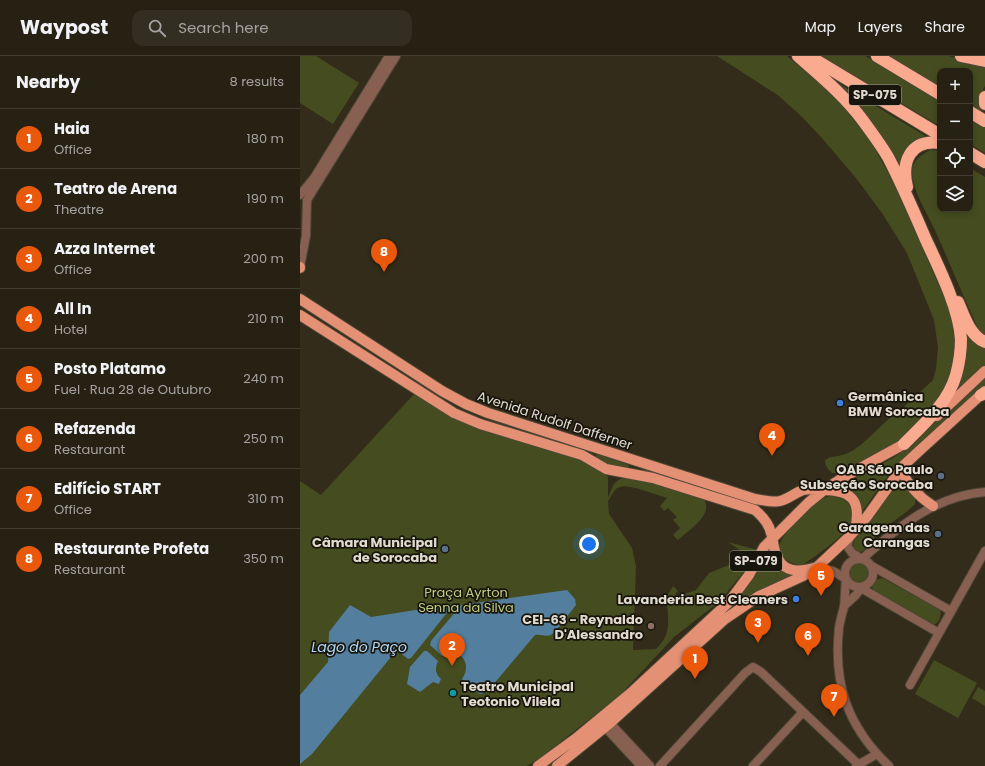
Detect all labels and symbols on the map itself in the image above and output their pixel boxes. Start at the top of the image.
road number: SP-075 [849,85,901,105]
pin: 8 [371,239,397,272]
street label: Avenida Rudolf Dafferner [475,386,635,455]
place label: Germânica BMW Sorocaba [848,387,950,421]
marker: Germânica BMW Sorocaba [835,398,845,408]
pin: 4 [759,423,785,456]
place label: OAB São Paulo Subseção Sorocaba [800,460,933,494]
marker: OAB São Paulo Subseção Sorocaba [936,471,946,481]
place label: Garagem das Carangas [839,518,930,552]
marker: Garagem das Carangas [933,529,943,539]
place label: Câmara Municipal de Sorocaba [312,533,437,567]
your location [579,534,599,554]
marker: Câmara Municipal de Sorocaba [440,544,450,554]
road number: SP-079 [730,551,782,571]
pin: 5 [808,563,834,596]
park label: Praça Ayrton Senna da Silva [418,583,514,617]
place label: Lavanderia Best Cleaners [617,590,788,609]
marker: Lavanderia Best Cleaners [791,594,801,604]
place label: CEI-63 - Reynaldo D'Alessandro [522,610,643,644]
pin: 3 [745,610,771,643]
marker: CEI-63 - Reynaldo D'Alessandro [646,621,656,631]
pin: 6 [795,623,821,656]
pin: 2 [439,633,465,666]
water label: Lago do Paço [311,637,407,657]
pin: 1 [682,646,708,679]
place label: Teatro Municipal Teotonio Vilela [461,677,574,711]
pin: 7 [821,684,847,717]
marker: Teatro Municipal Teotonio Vilela [448,688,458,698]

